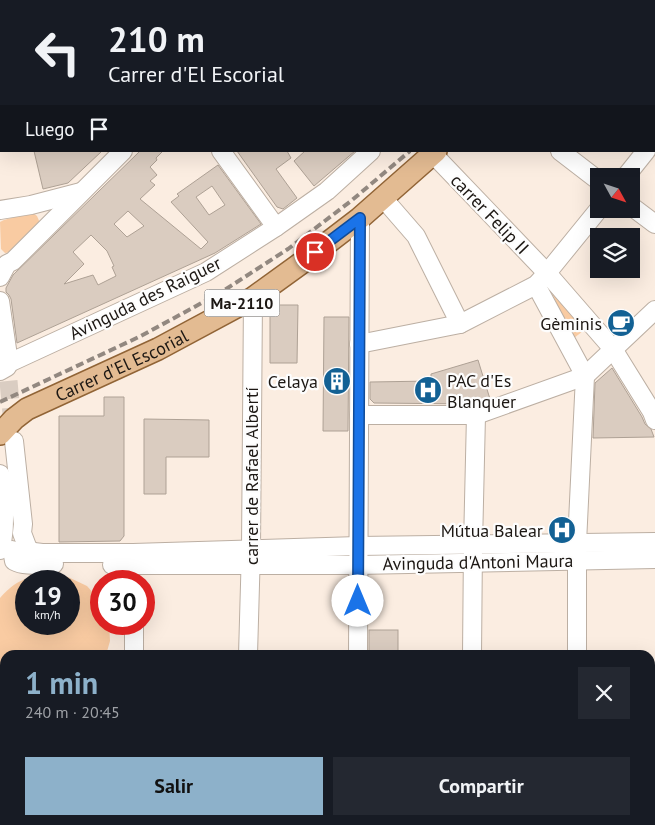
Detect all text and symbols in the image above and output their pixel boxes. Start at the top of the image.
text: 210 m [108,16,205,62]
icon: left [25,20,90,85]
text: Carrer d'El Escorial [108,60,284,88]
icon: arrive [85,115,113,143]
text: Luego [25,117,75,141]
north arrow [590,168,640,218]
map controls [590,168,640,278]
street label: carrer Felip II [446,169,534,259]
button: layers [590,228,640,278]
pin [294,231,336,273]
icon: arrive [301,238,329,266]
street label: Avinguda des Raiguer [65,251,225,345]
road number: Ma-2110 [204,290,280,316]
cafe icon: Gèminis [606,308,636,338]
place label: Gèminis [540,312,602,335]
street label: Carrer d'El Escorial [51,323,192,406]
building icon: Celaya [322,366,352,396]
place label: PAC d'Es Blanquer [447,369,516,413]
place label: Celaya [268,370,318,393]
hospital icon: PAC d'Es Blanquer [413,375,443,405]
street label: carrer de Rafael Albertí [240,387,263,565]
hospital icon: Mútua Balear [547,515,577,545]
place label: Mútua Balear [441,519,543,542]
street label: Avinguda d'Antoni Maura [382,549,574,575]
speed limit sign: 30 [90,570,155,635]
position arrow [331,574,383,626]
text: 19 [33,580,62,612]
text: km/h [34,607,61,622]
text: 1 min [25,663,98,702]
button: close [578,667,630,719]
text: 240 m · 20:45 [25,702,120,722]
button: Salir [25,757,323,815]
button: Compartir [333,757,630,815]

